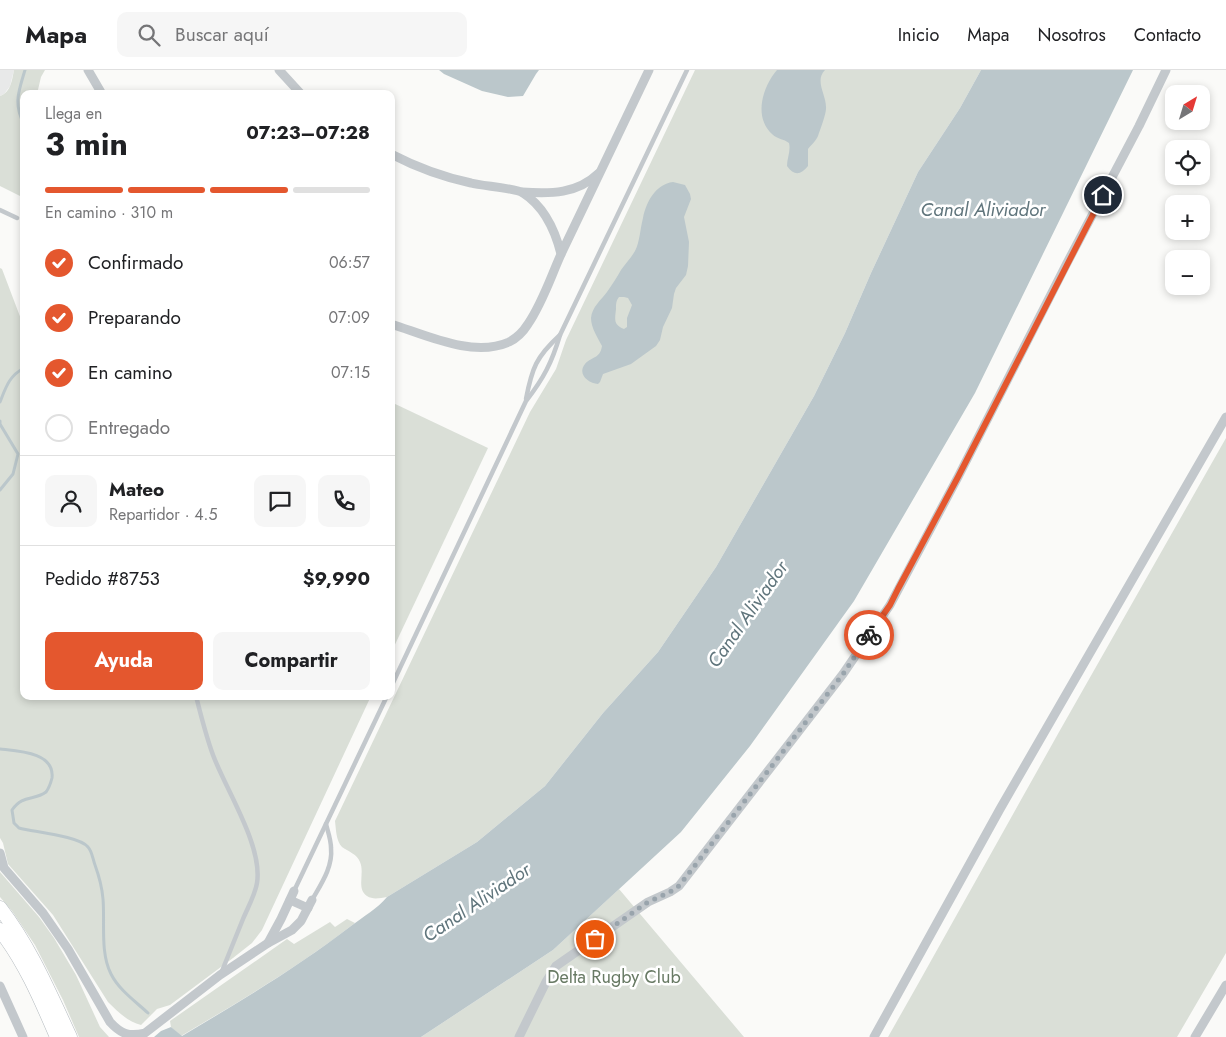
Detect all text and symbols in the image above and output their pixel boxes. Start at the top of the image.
search box [117,12,467,57]
text: Mapa [25,17,87,52]
icon: search [135,21,163,49]
text: Buscar aquí [175,21,269,48]
text: Inicio [898,22,939,48]
text: Mapa [967,22,1009,48]
text: Nosotros [1037,22,1106,48]
text: Contacto [1134,22,1201,48]
north arrow [1165,85,1210,130]
map controls [1165,85,1210,295]
text: Llega en [45,102,102,125]
text: 07:23–07:28 [246,119,370,146]
text: 3 min [45,121,128,167]
button: locate [1165,140,1210,185]
pin [1082,174,1124,216]
icon: home [1089,181,1117,209]
button: + [1165,195,1210,240]
water label: Canal Aliviador [921,196,1047,223]
text: En camino · 310 m [45,201,173,224]
icon: check [45,249,73,277]
text: Confirmado [88,249,183,276]
button: − [1165,250,1210,295]
text: 06:57 [329,251,370,274]
icon: check [45,304,73,332]
text: Preparando [88,304,181,331]
text: 07:09 [328,306,370,329]
icon: check [45,359,73,387]
text: En camino [88,359,172,386]
text: 07:15 [331,361,370,384]
text: Entregado [88,414,170,441]
button: person [45,475,97,527]
button: chat [254,475,306,527]
button: phone [318,475,370,527]
text: Mateo [109,476,164,503]
text: Repartidor · 4.5 [109,503,217,526]
water label: Canal Aliviador [701,554,795,673]
text: Pedido #8753 [45,565,160,592]
text: $9,990 [303,565,370,592]
courier [844,610,894,660]
icon: bike [855,621,883,649]
button: Ayuda [45,632,203,690]
button: Compartir [213,632,370,690]
water label: Canal Aliviador [417,855,537,948]
pin [574,918,616,960]
icon: bag [581,925,609,953]
park label: Delta Rugby Club [547,964,681,990]

